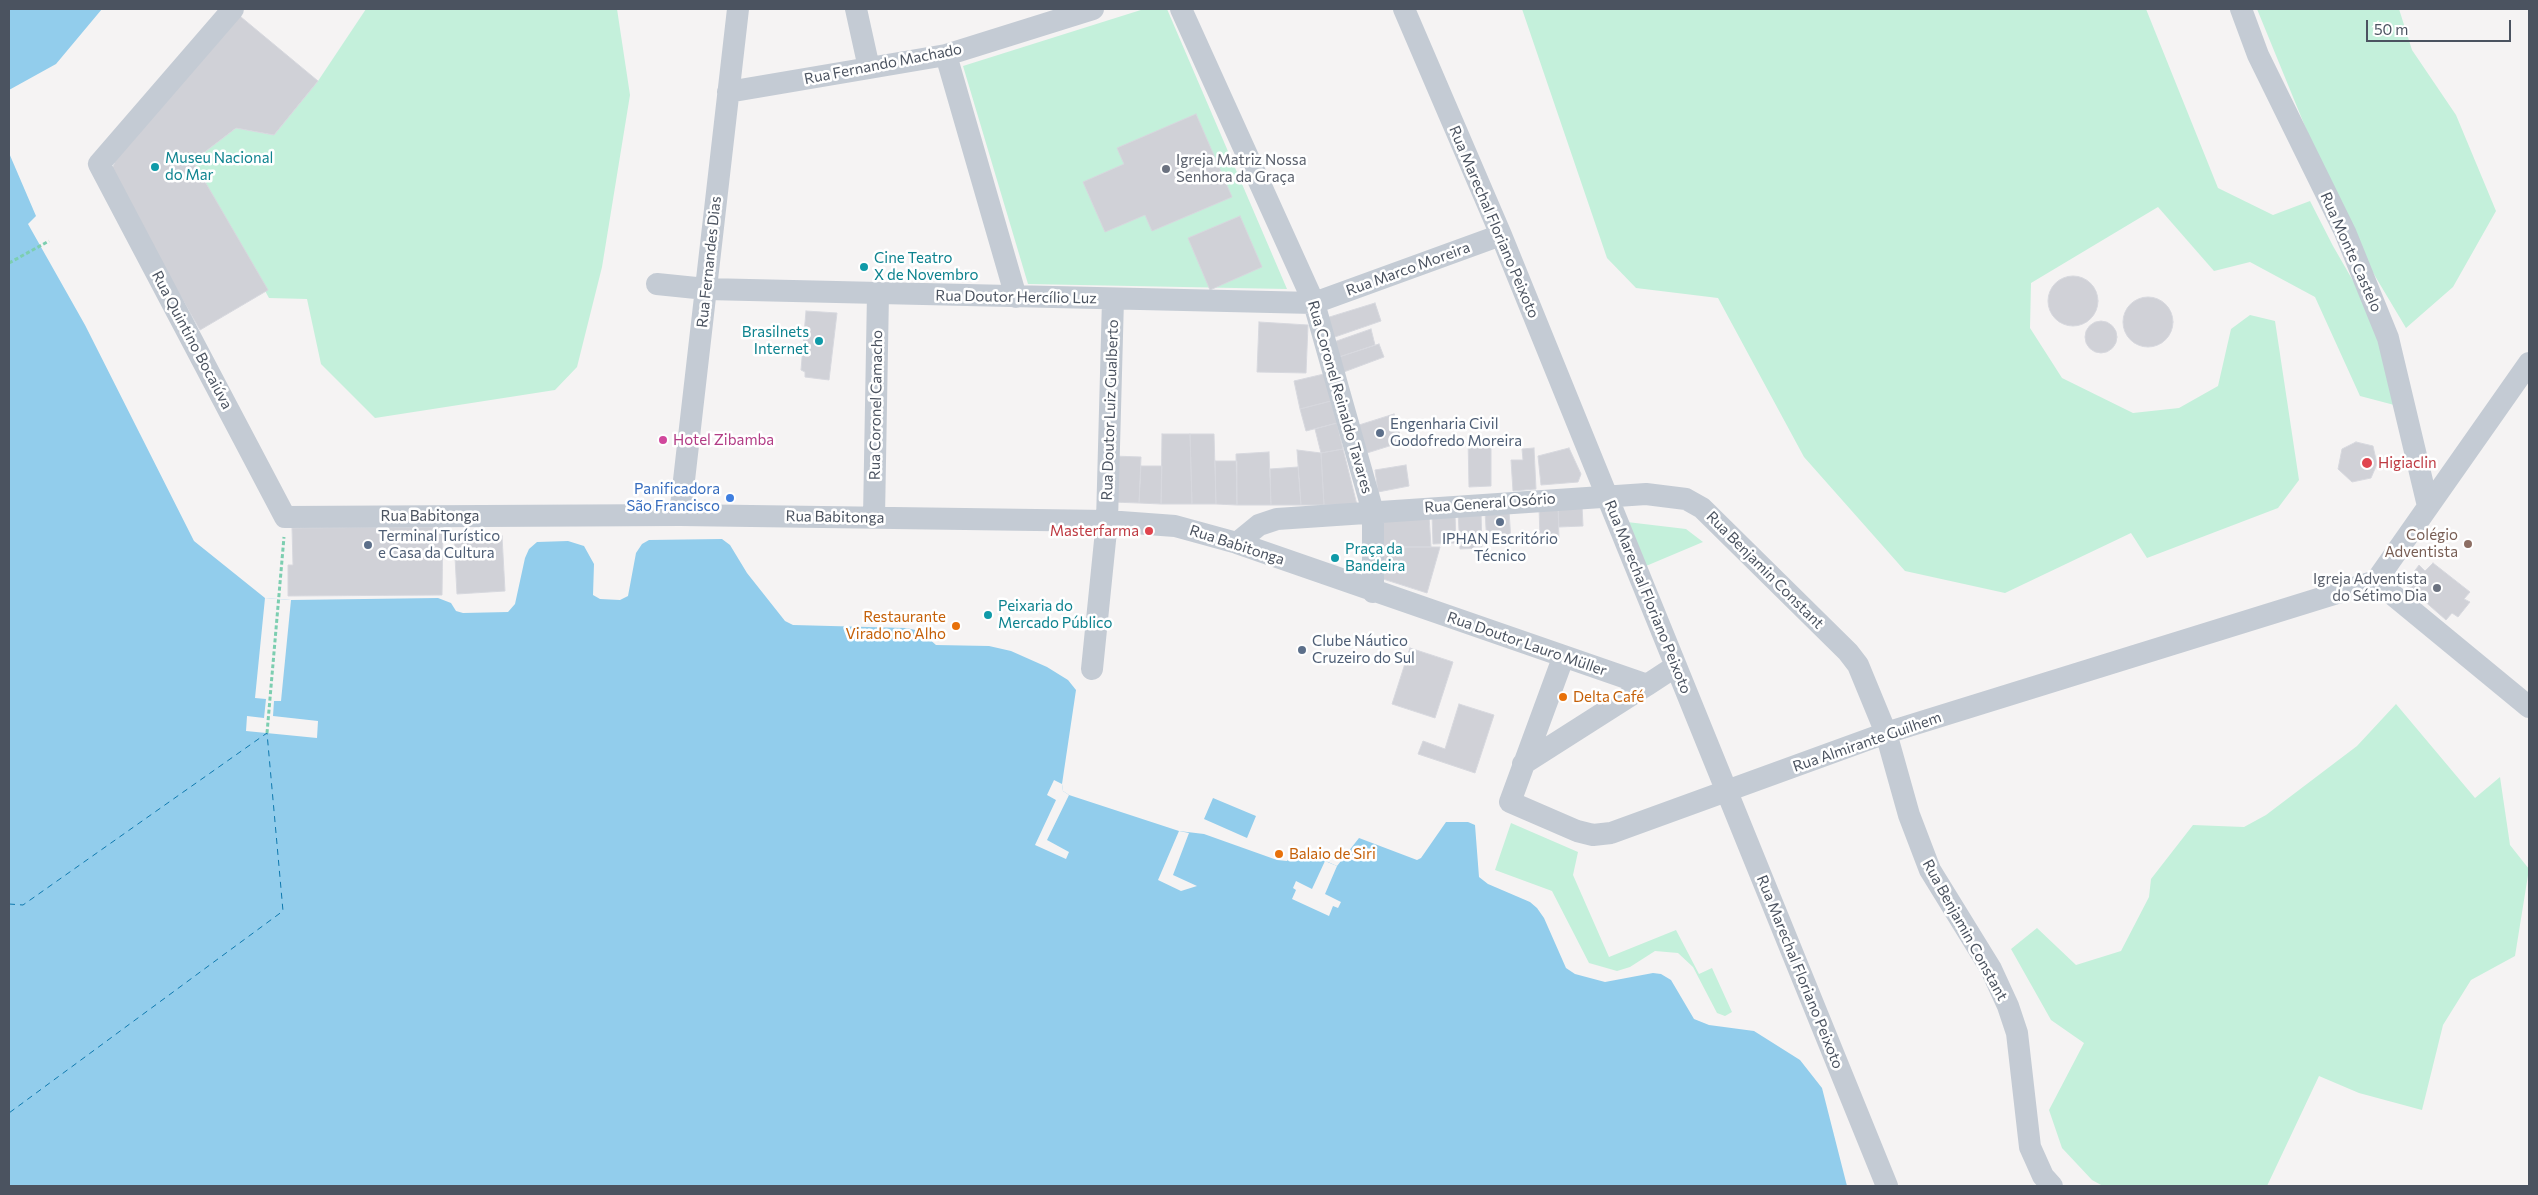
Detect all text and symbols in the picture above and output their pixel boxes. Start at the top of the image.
scale bar [2368,10,2513,42]
text: 50 m [2374,20,2408,38]
street label: Rua Fernando Machado [803,40,963,88]
street label: Rua Marechal Floriano Peixoto [1445,123,1543,321]
place label: Museu Nacional do Mar [165,149,273,184]
place label: Igreja Matriz Nossa Senhora da Graça [1176,151,1306,186]
marker: Museu Nacional do Mar [149,161,161,173]
marker: Igreja Matriz Nossa Senhora da Graça [1160,163,1172,175]
street label: Rua Monte Castelo [2316,189,2386,315]
street label: Rua Fernandes Dias [693,195,725,329]
street label: Rua Marco Moreira [1344,238,1472,300]
place label: Cine Teatro X de Novembro [874,249,979,284]
marker: Cine Teatro X de Novembro [858,261,870,273]
street label: Rua Quintino Bocaiúva [148,268,236,412]
street label: Rua Doutor Hercílio Luz [935,287,1097,307]
street label: Rua Coronel Reinaldo Tavares [1304,298,1376,496]
street label: Rua Doutor Luiz Gualberto [1098,319,1122,501]
place label: Brasilnets Internet [742,323,809,358]
street label: Rua Coronel Camacho [866,330,886,480]
marker: Brasilnets Internet [813,335,825,347]
place label: Engenharia Civil Godofredo Moreira [1390,415,1522,450]
marker: Engenharia Civil Godofredo Moreira [1374,427,1386,439]
place label: Hotel Zibamba [673,431,774,449]
marker: Hotel Zibamba [657,434,669,446]
place label: Higiaclin [2378,454,2437,472]
marker: Higiaclin [2360,456,2374,470]
place label: Panificadora São Francisco [626,480,720,515]
street label: Rua General Osório [1424,489,1556,517]
marker: Panificadora São Francisco [724,492,736,504]
street label: Rua Marechal Floriano Peixoto [1601,498,1695,696]
street label: Rua Babitonga [381,507,479,525]
street label: Rua Babitonga [785,507,885,527]
street label: Rua Benjamin Constant [1703,508,1827,632]
marker: IPHAN Escritório Técnico [1494,516,1506,528]
street label: Rua Babitonga [1187,521,1287,569]
place label: Masterfarma [1050,522,1139,540]
marker: Masterfarma [1143,525,1155,537]
place label: Colégio Adventista [2385,526,2458,561]
place label: Terminal Turístico e Casa da Cultura [378,527,500,562]
place label: IPHAN Escritório Técnico [1442,530,1558,565]
marker: Colégio Adventista [2462,538,2474,550]
marker: Terminal Turístico e Casa da Cultura [362,539,374,551]
place label: Praça da Bandeira [1345,540,1405,575]
marker: Praça da Bandeira [1329,552,1341,564]
place label: Igreja Adventista do Sétimo Dia [2313,570,2427,605]
marker: Igreja Adventista do Sétimo Dia [2431,582,2443,594]
place label: Peixaria do Mercado Público [998,597,1112,632]
place label: Restaurante Virado no Alho [846,608,946,643]
street label: Rua Doutor Lauro Müller [1445,608,1609,680]
marker: Peixaria do Mercado Público [982,609,994,621]
marker: Restaurante Virado no Alho [950,620,962,632]
place label: Clube Náutico Cruzeiro do Sul [1312,632,1415,667]
marker: Clube Náutico Cruzeiro do Sul [1296,644,1308,656]
place label: Delta Café [1573,688,1644,706]
marker: Delta Café [1557,691,1569,703]
street label: Rua Almirante Guilhem [1790,708,1944,776]
place label: Balaio de Siri [1289,845,1376,863]
marker: Balaio de Siri [1273,848,1285,860]
street label: Rua Benjamin Constant [1919,856,2011,1004]
street label: Rua Marechal Floriano Peixoto [1753,873,1847,1071]

